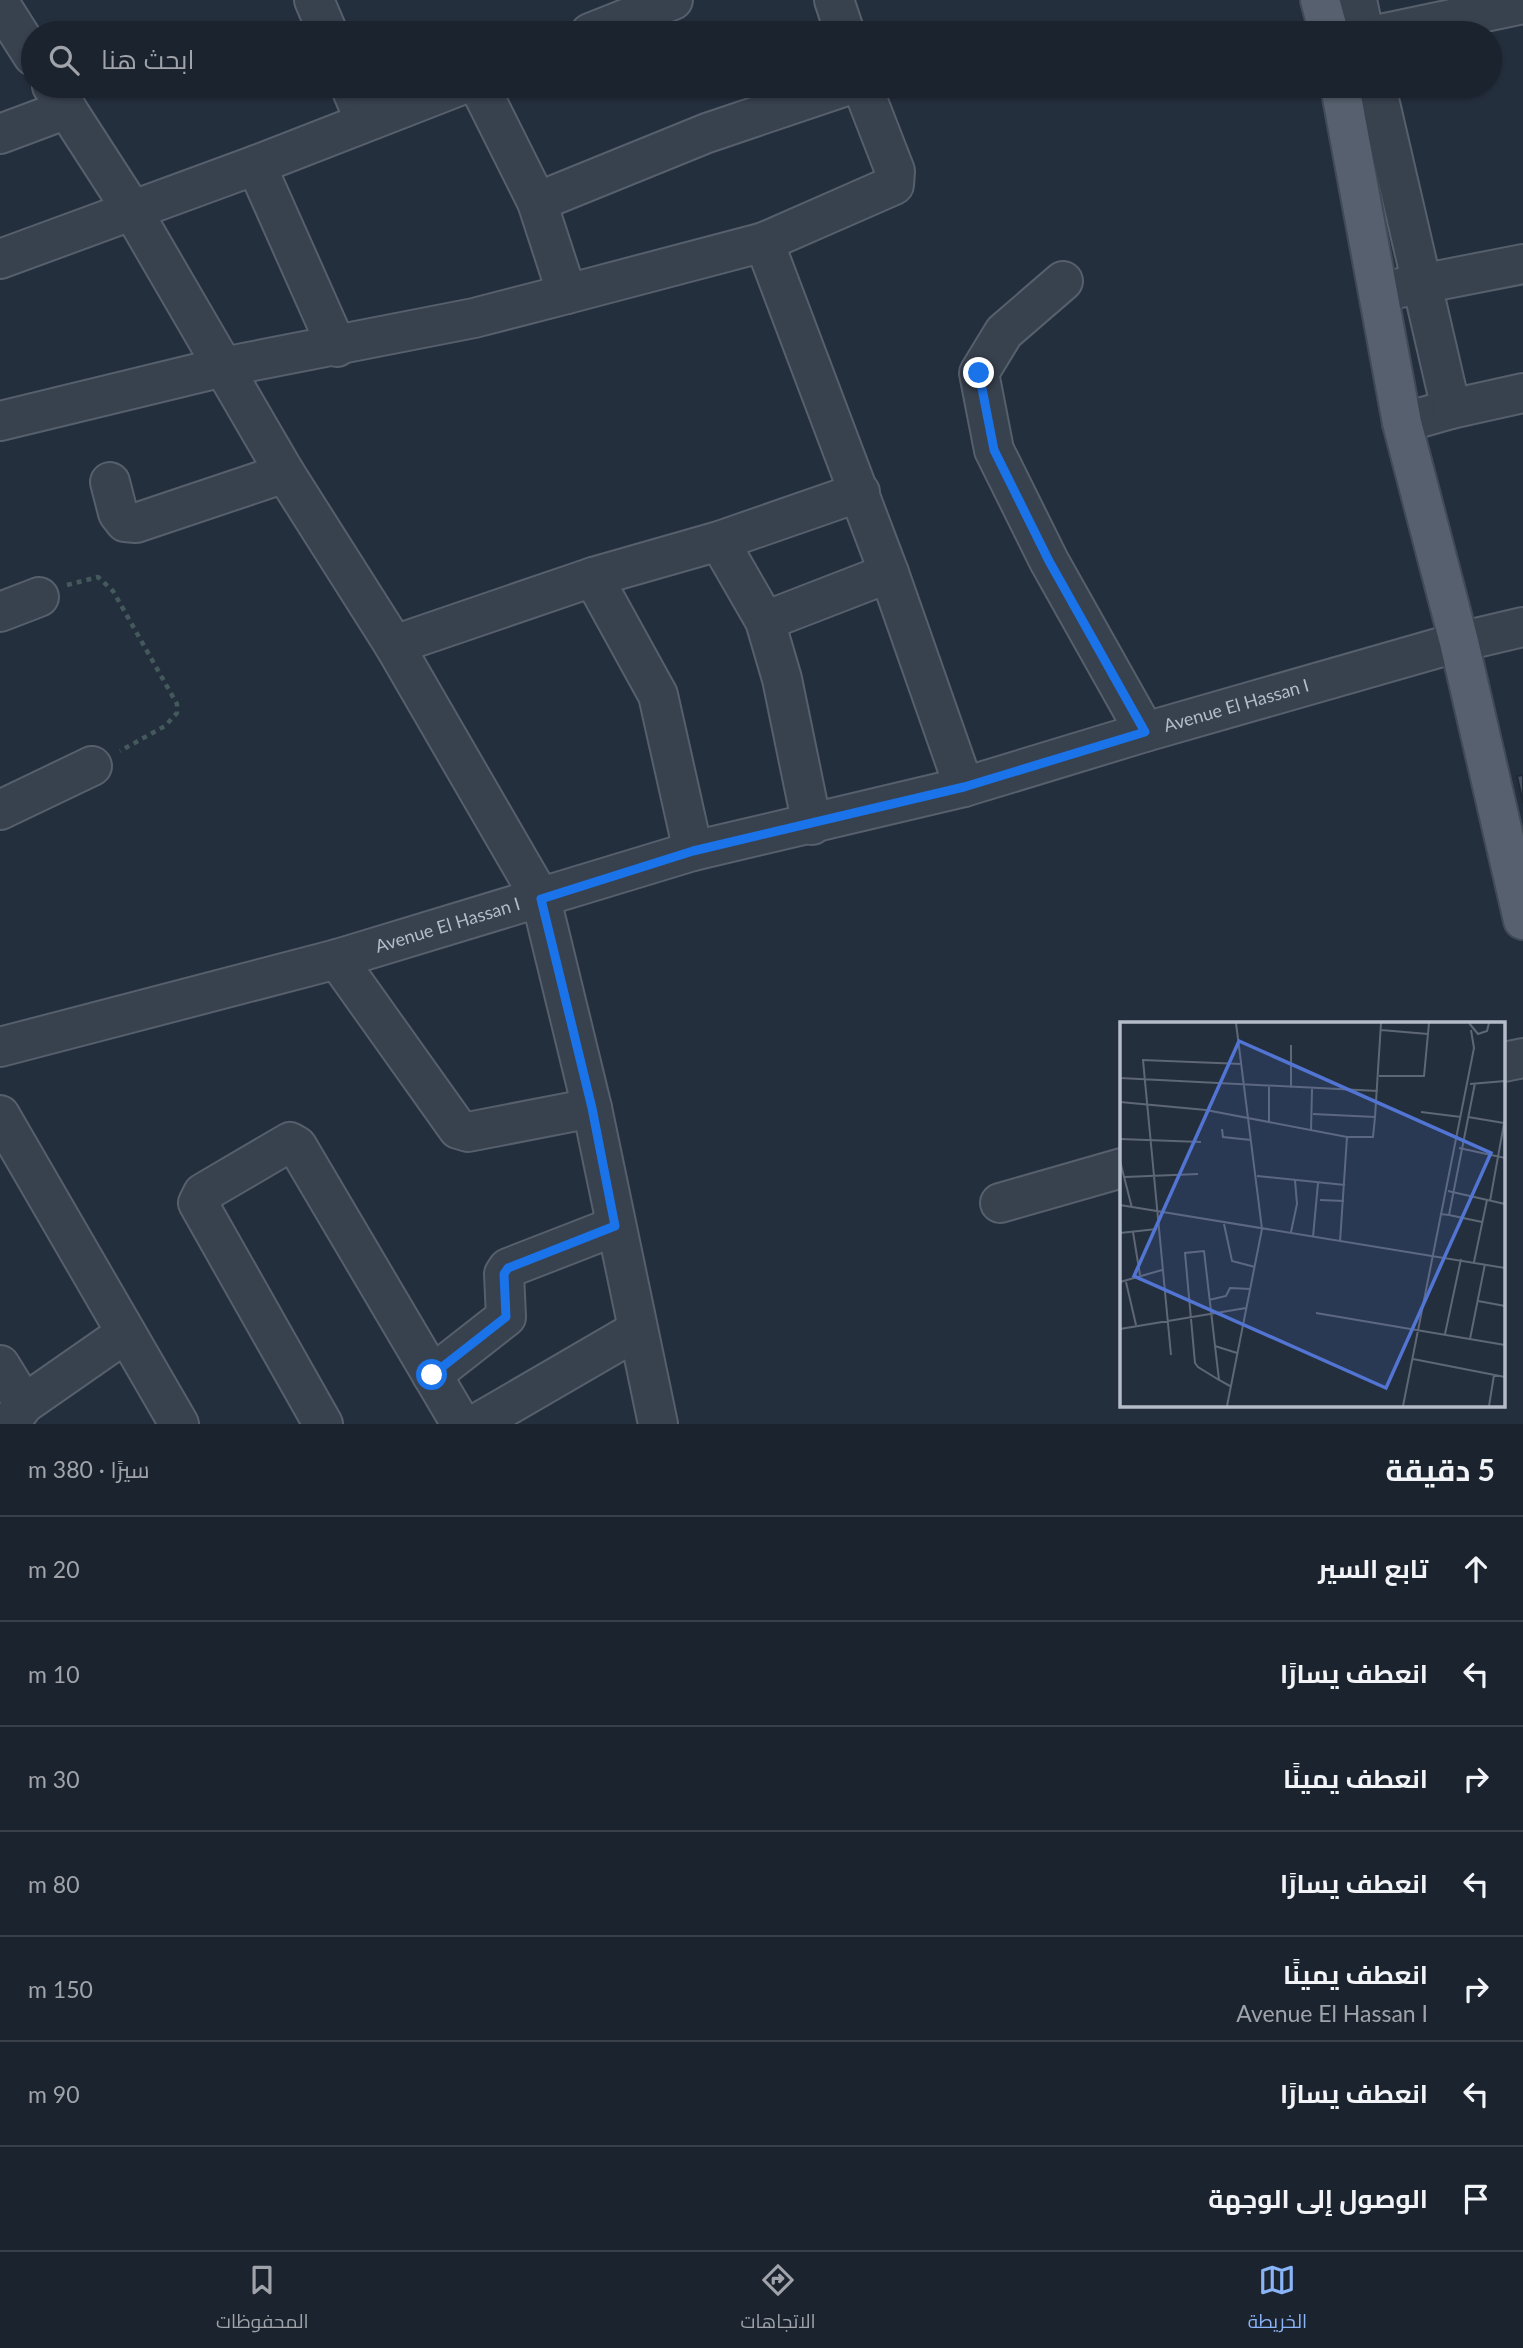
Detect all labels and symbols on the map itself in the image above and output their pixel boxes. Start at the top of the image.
route end [963,357,994,388]
street label: Avenue El Hassan I [1161,674,1311,736]
street label: Avenue El Hassan I [372,892,522,957]
inset map [1120,1022,1506,1406]
route start [416,1359,447,1390]

